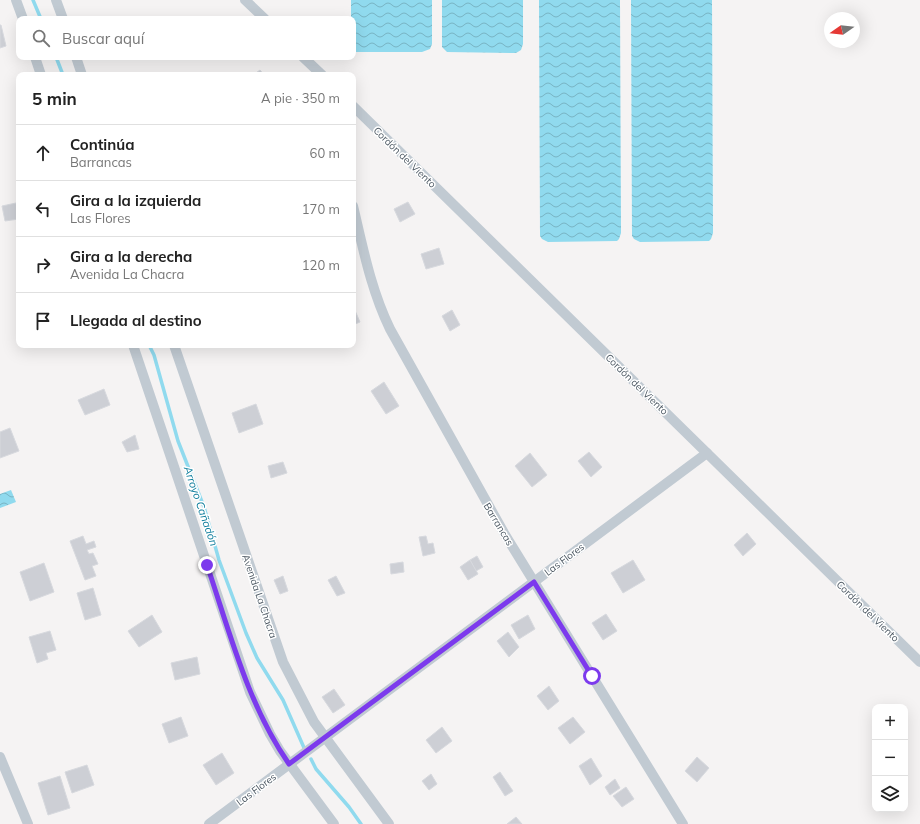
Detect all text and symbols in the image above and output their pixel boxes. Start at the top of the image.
north arrow [824,12,860,48]
search box [16,16,356,60]
icon: search [30,27,52,49]
text: Buscar aquí [62,29,144,48]
text: 5 min [32,88,77,109]
text: A pie · 350 m [261,90,340,106]
street label: Cordón del Viento [371,124,439,191]
text: Continúa [70,135,135,154]
icon: ahead [32,142,54,164]
text: 60 m [310,145,340,161]
text: Barrancas [70,154,132,170]
text: Gira a la izquierda [70,191,201,210]
icon: left [32,198,54,220]
text: 170 m [302,201,340,217]
text: Las Flores [70,210,131,226]
text: Gira a la derecha [70,247,192,266]
icon: right [32,254,54,276]
text: 120 m [302,257,340,273]
text: Avenida La Chacra [70,266,184,282]
icon: arrive [32,310,54,332]
text: Llegada al destino [70,311,202,330]
street label: Cordón del Viento [603,351,671,418]
water label: Arroyo Cañadón [180,463,221,548]
street label: Barrancas [481,500,516,548]
street label: Las Flores [542,540,587,579]
street label: Avenida La Chacra [239,552,280,640]
route end [198,556,216,574]
street label: Cordón del Viento [834,578,902,645]
route start [583,667,601,685]
map controls [872,704,908,812]
button: + [872,704,908,740]
button: − [872,740,908,776]
street label: Las Flores [234,770,279,809]
button: layers [872,776,908,812]

